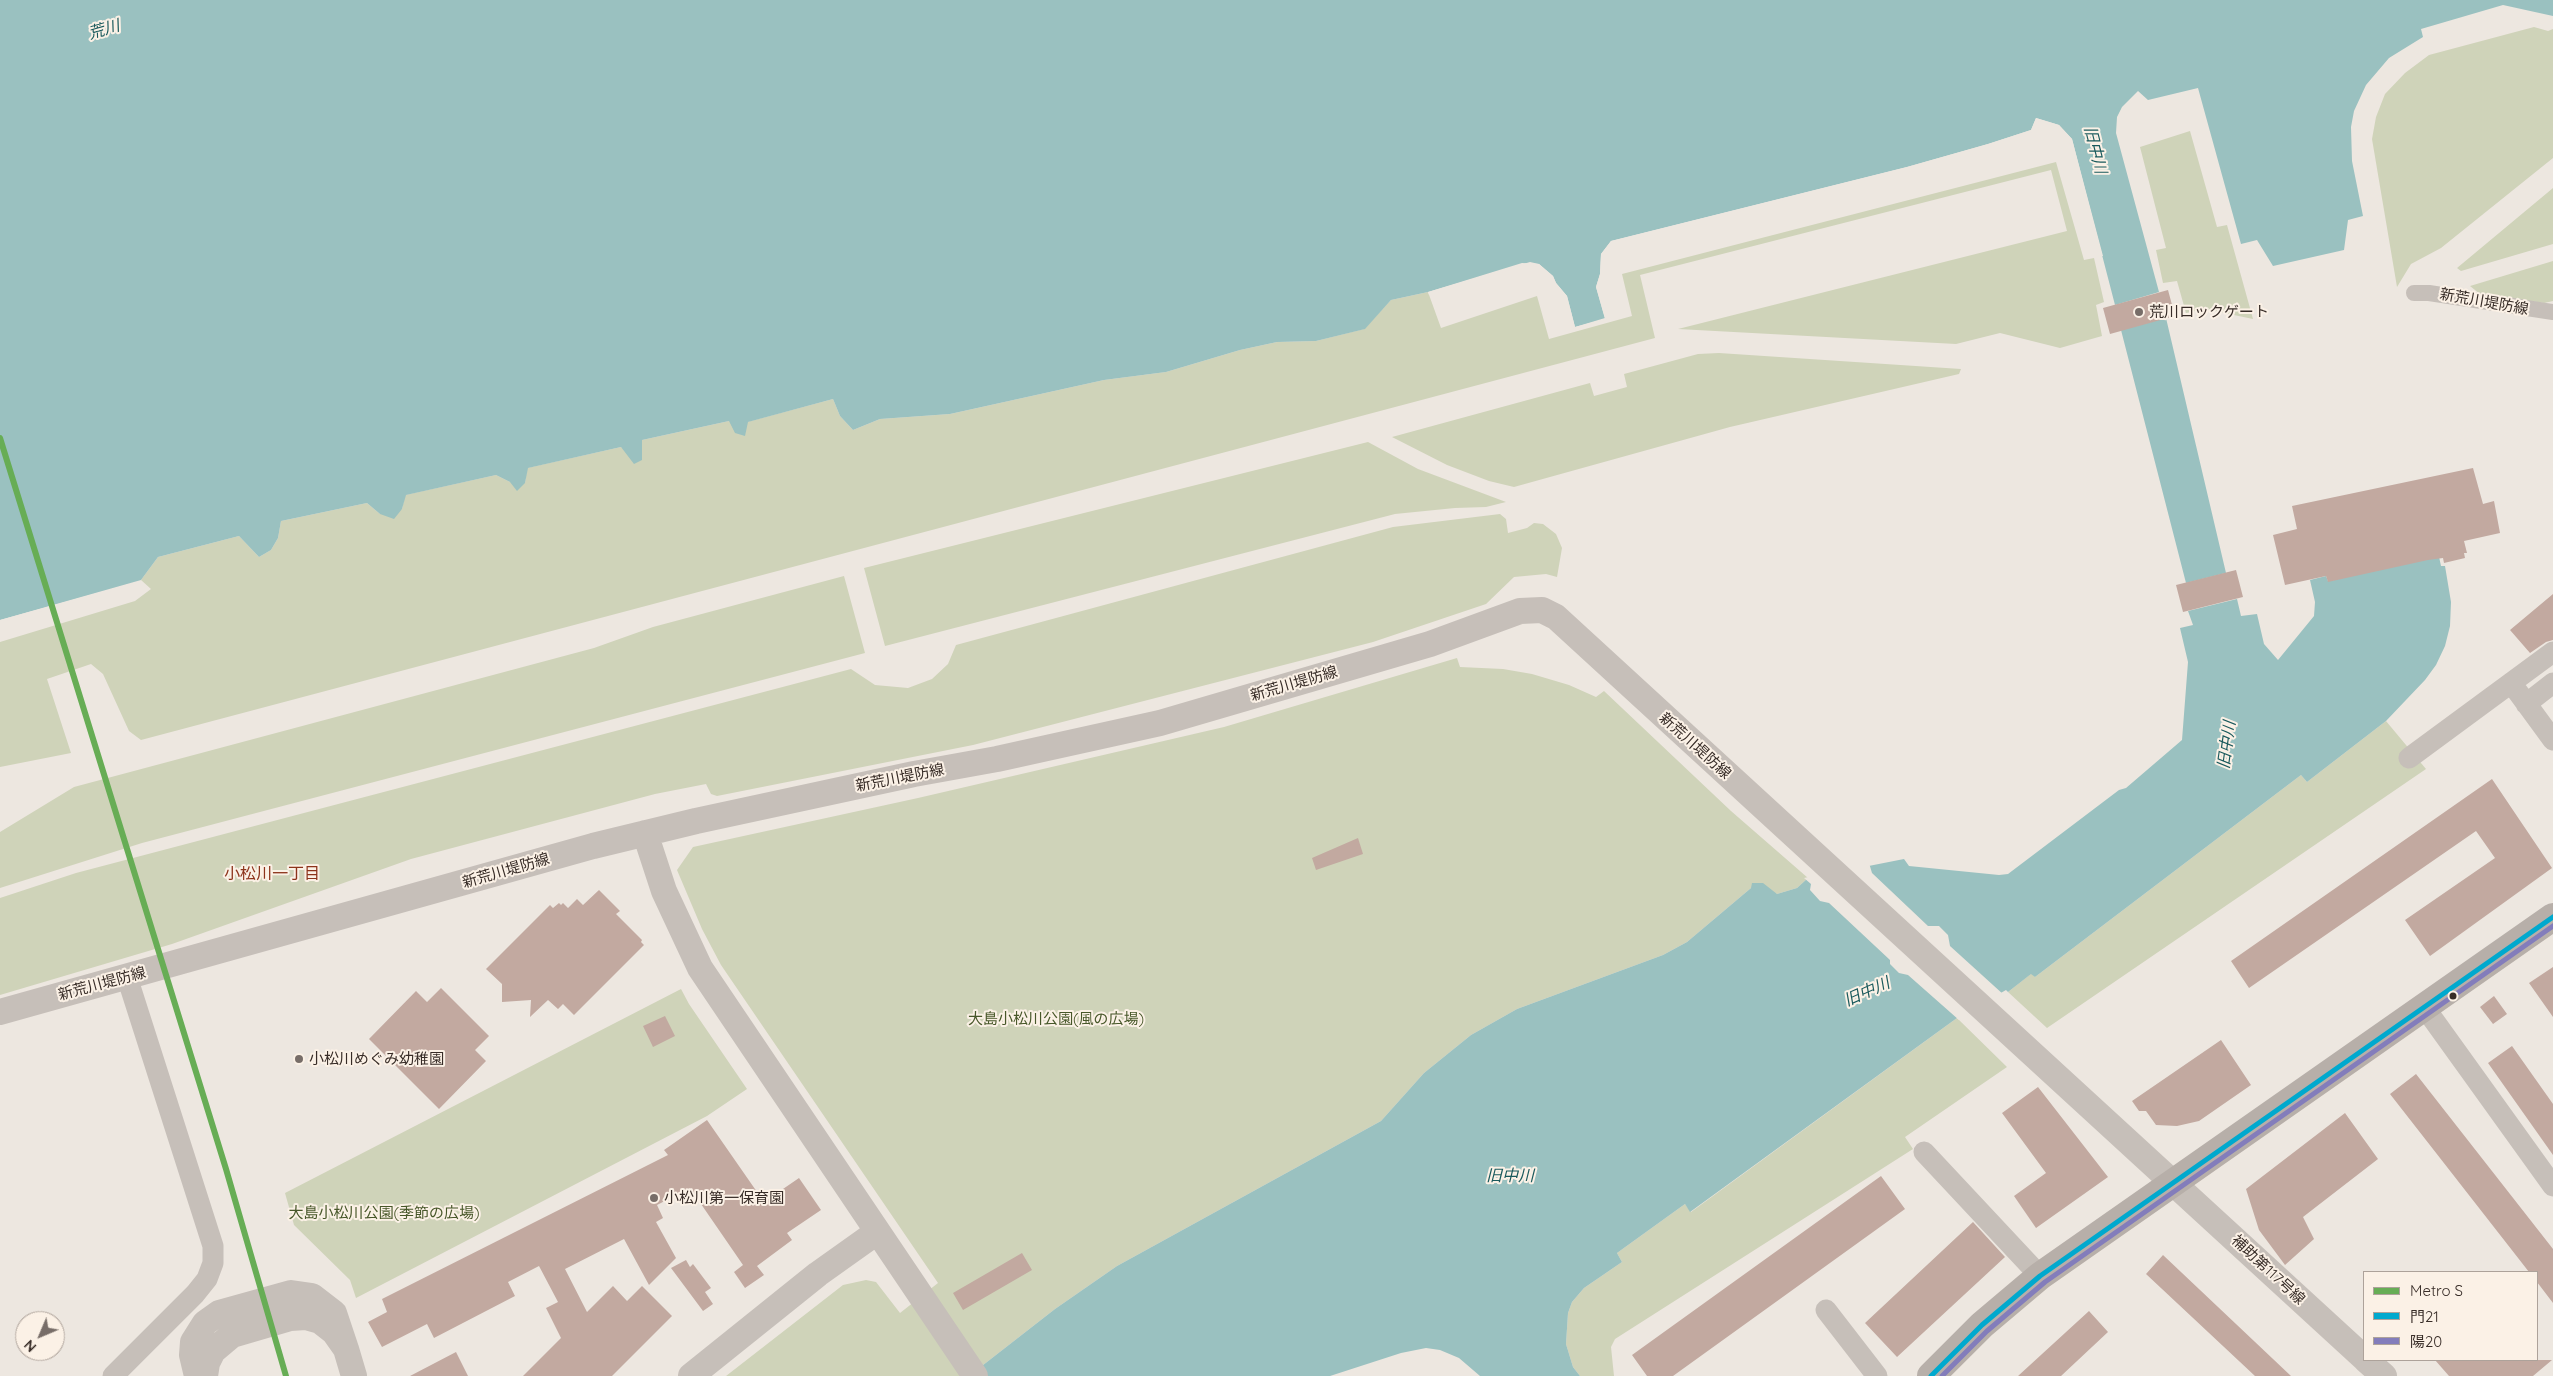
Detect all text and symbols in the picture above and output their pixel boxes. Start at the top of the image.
water label: 荒川 [86,16,122,44]
water label: 旧中川 [2080,124,2110,176]
street label: 新荒川堤防線 [2438,285,2530,319]
place label: 荒川ロックゲート [2149,303,2269,321]
marker: 荒川ロックゲート [2133,306,2145,318]
street label: 新荒川堤防線 [1248,663,1340,705]
street label: 新荒川堤防線 [1656,709,1734,783]
water label: 旧中川 [2214,720,2240,770]
street label: 新荒川堤防線 [854,761,946,795]
street label: 新荒川堤防線 [460,850,552,892]
district label: 小松川一丁目 [224,864,320,884]
street label: 新荒川堤防線 [56,964,148,1004]
water label: 旧中川 [1841,973,1893,1011]
unlabelled marker [2448,991,2458,1001]
park label: 大島小松川公園(風の広場) [968,1010,1144,1028]
place label: 小松川めぐみ幼稚園 [309,1050,444,1068]
marker: 小松川めぐみ幼稚園 [293,1053,305,1065]
water label: 旧中川 [1486,1166,1534,1186]
place label: 小松川第一保育園 [664,1189,784,1207]
marker: 小松川第一保育園 [648,1192,660,1204]
park label: 大島小松川公園(季節の広場) [288,1204,480,1222]
street label: 補助第117号線 [2228,1231,2308,1309]
legend [2363,1271,2538,1361]
text: Metro S [2410,1281,2463,1300]
text: 門21 [2410,1307,2439,1326]
north arrow [15,1311,65,1361]
text: 陽20 [2410,1332,2442,1351]
text: N [20,1336,40,1356]

